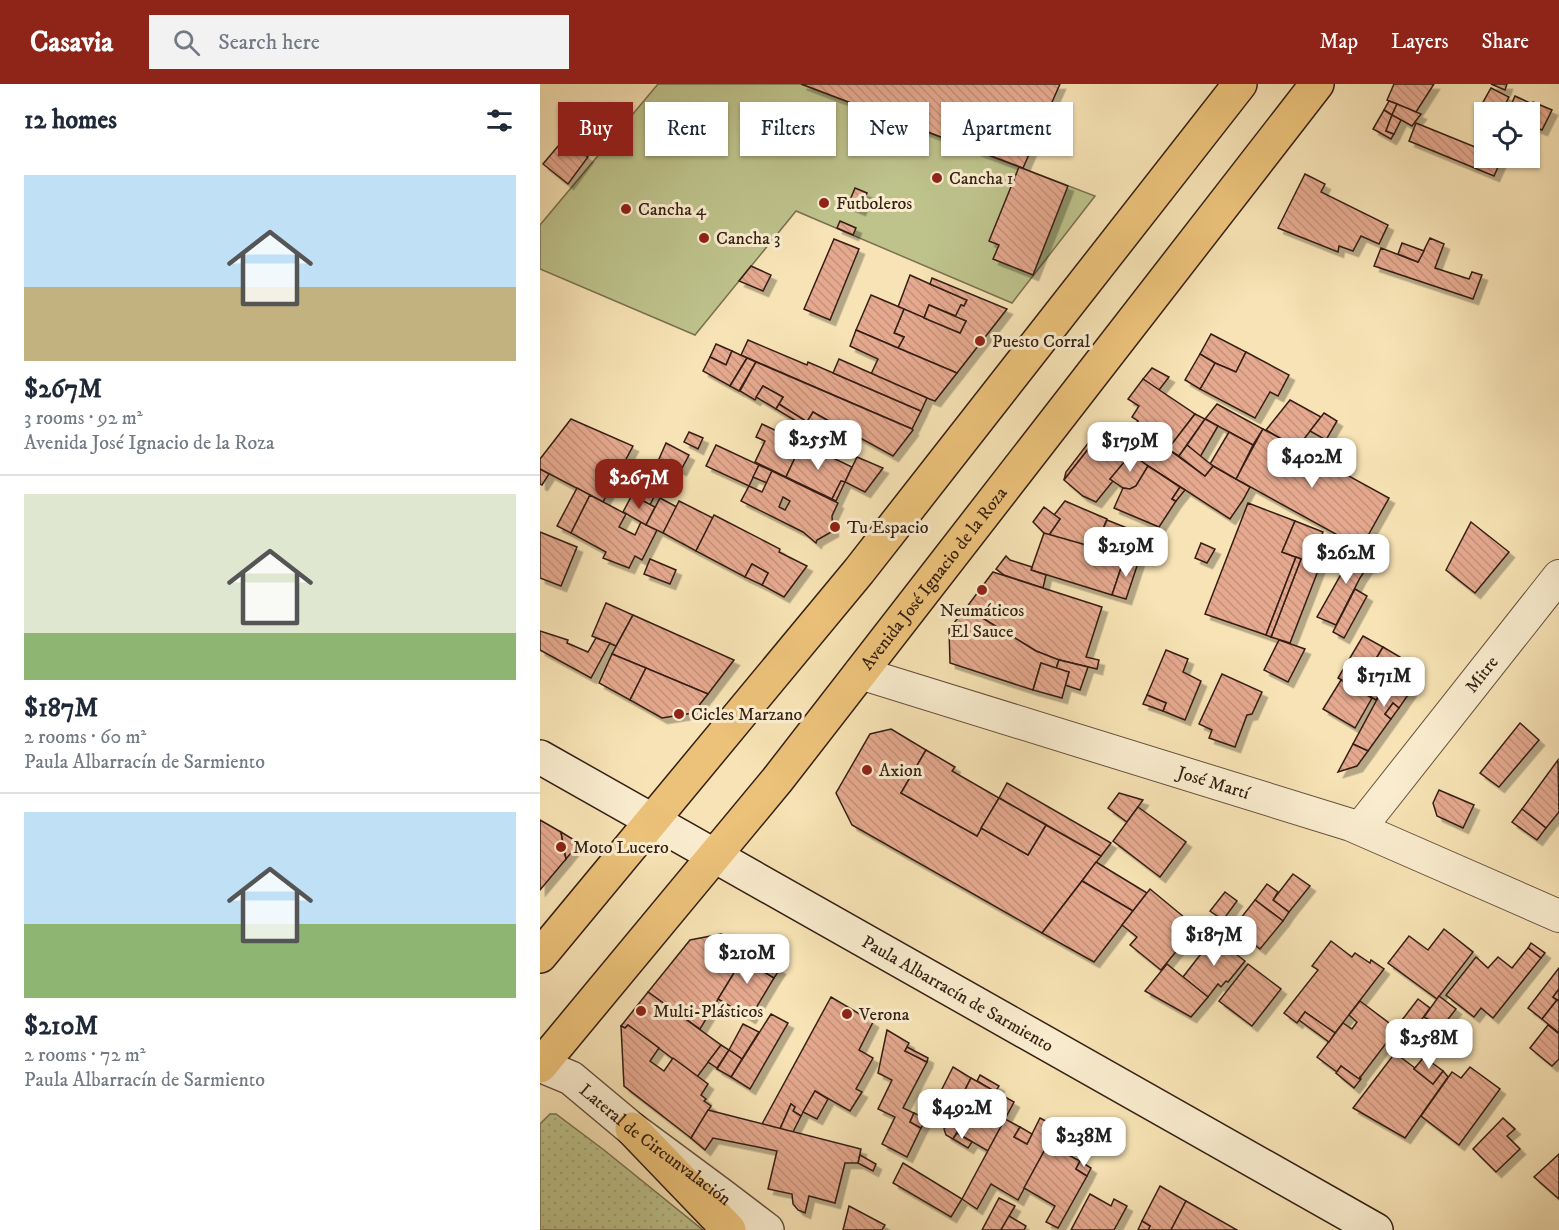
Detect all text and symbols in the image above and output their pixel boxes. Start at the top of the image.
search box [149,15,569,69]
text: Casavia [30,25,113,60]
icon: search [170,26,203,59]
text: Search here [218,29,320,56]
text: Map [1319,29,1358,55]
text: Layers [1391,29,1449,55]
text: Share [1482,29,1529,55]
chip: Buy [558,102,633,156]
chip: Rent [645,102,728,156]
chip: Filters [740,102,836,156]
chip: New [848,102,929,156]
chip: Apartment [941,102,1073,156]
map controls [1474,102,1540,168]
button: locate [1474,102,1540,168]
text: 12 homes [24,104,117,137]
icon: filters [483,104,516,137]
place label: Cancha 1 [949,168,1013,190]
marker: Cancha 1 [930,171,944,185]
place label: Futboleros [836,193,912,215]
marker: Futboleros [817,196,831,210]
place label: Cancha 4 [638,199,707,221]
marker: Cancha 4 [619,202,633,216]
icon: home [216,214,324,322]
place label: Cancha 3 [716,228,780,250]
marker: Cancha 3 [697,231,711,245]
place label: Puesto Corral [992,331,1091,353]
marker: Puesto Corral [973,334,987,348]
text: $267M [24,373,102,406]
text: 3 rooms · 92 m² [24,406,143,431]
pin: $255M [776,420,860,471]
pin: $179M [1088,422,1172,473]
text: $255M [789,427,847,452]
text: $179M [1101,429,1159,454]
text: Avenida José Ignacio de la Roza [24,431,274,456]
pin: $402M [1270,438,1354,489]
text: $402M [1281,445,1343,470]
pin: $267M [597,459,681,510]
text: $267M [609,466,669,491]
street label: Avenida José Ignacio de la Roza [857,483,1013,675]
place label: Tu Espacio [847,517,929,539]
marker: Tu Espacio [828,520,842,534]
pin: $219M [1084,527,1168,578]
icon: home [216,533,324,641]
text: $219M [1098,534,1154,559]
pin: $262M [1304,534,1388,585]
text: $262M [1316,541,1376,566]
marker: Neumáticos El Sauce [975,583,989,597]
place label: Neumáticos El Sauce [940,600,1024,643]
street label: Mitre [1461,652,1504,698]
pin: $171M [1342,657,1426,708]
text: $171M [1357,664,1411,689]
text: $187M [24,692,98,725]
place label: Cicles Marzano [691,704,803,726]
marker: Cicles Marzano [672,707,686,721]
text: 2 rooms · 60 m² [24,725,146,750]
text: Paula Albarracín de Sarmiento [24,750,265,775]
place label: Axion [879,760,923,782]
street label: José Martí [1173,761,1253,805]
marker: Axion [860,763,874,777]
place label: Moto Lucero [573,837,669,859]
marker: Moto Lucero [554,840,568,854]
icon: home [216,851,324,959]
pin: $187M [1172,916,1256,967]
text: $187M [1185,923,1243,948]
street label: Paula Albarracín de Sarmiento [857,931,1057,1057]
pin: $210M [705,934,789,985]
text: $210M [718,941,776,966]
place label: Multi-Plásticos [653,1001,763,1023]
marker: Multi-Plásticos [634,1004,648,1018]
place label: Verona [858,1004,910,1026]
marker: Verona [840,1007,854,1021]
text: $210M [24,1010,98,1043]
pin: $258M [1387,1019,1471,1070]
text: $258M [1400,1026,1458,1051]
text: 2 rooms · 72 m² [24,1043,146,1068]
text: Paula Albarracín de Sarmiento [24,1068,265,1093]
street label: Lateral de Circunvalación [574,1080,736,1211]
pin: $492M [920,1089,1004,1140]
text: $492M [932,1096,992,1121]
pin: $238M [1042,1117,1126,1168]
text: $238M [1056,1124,1112,1149]

